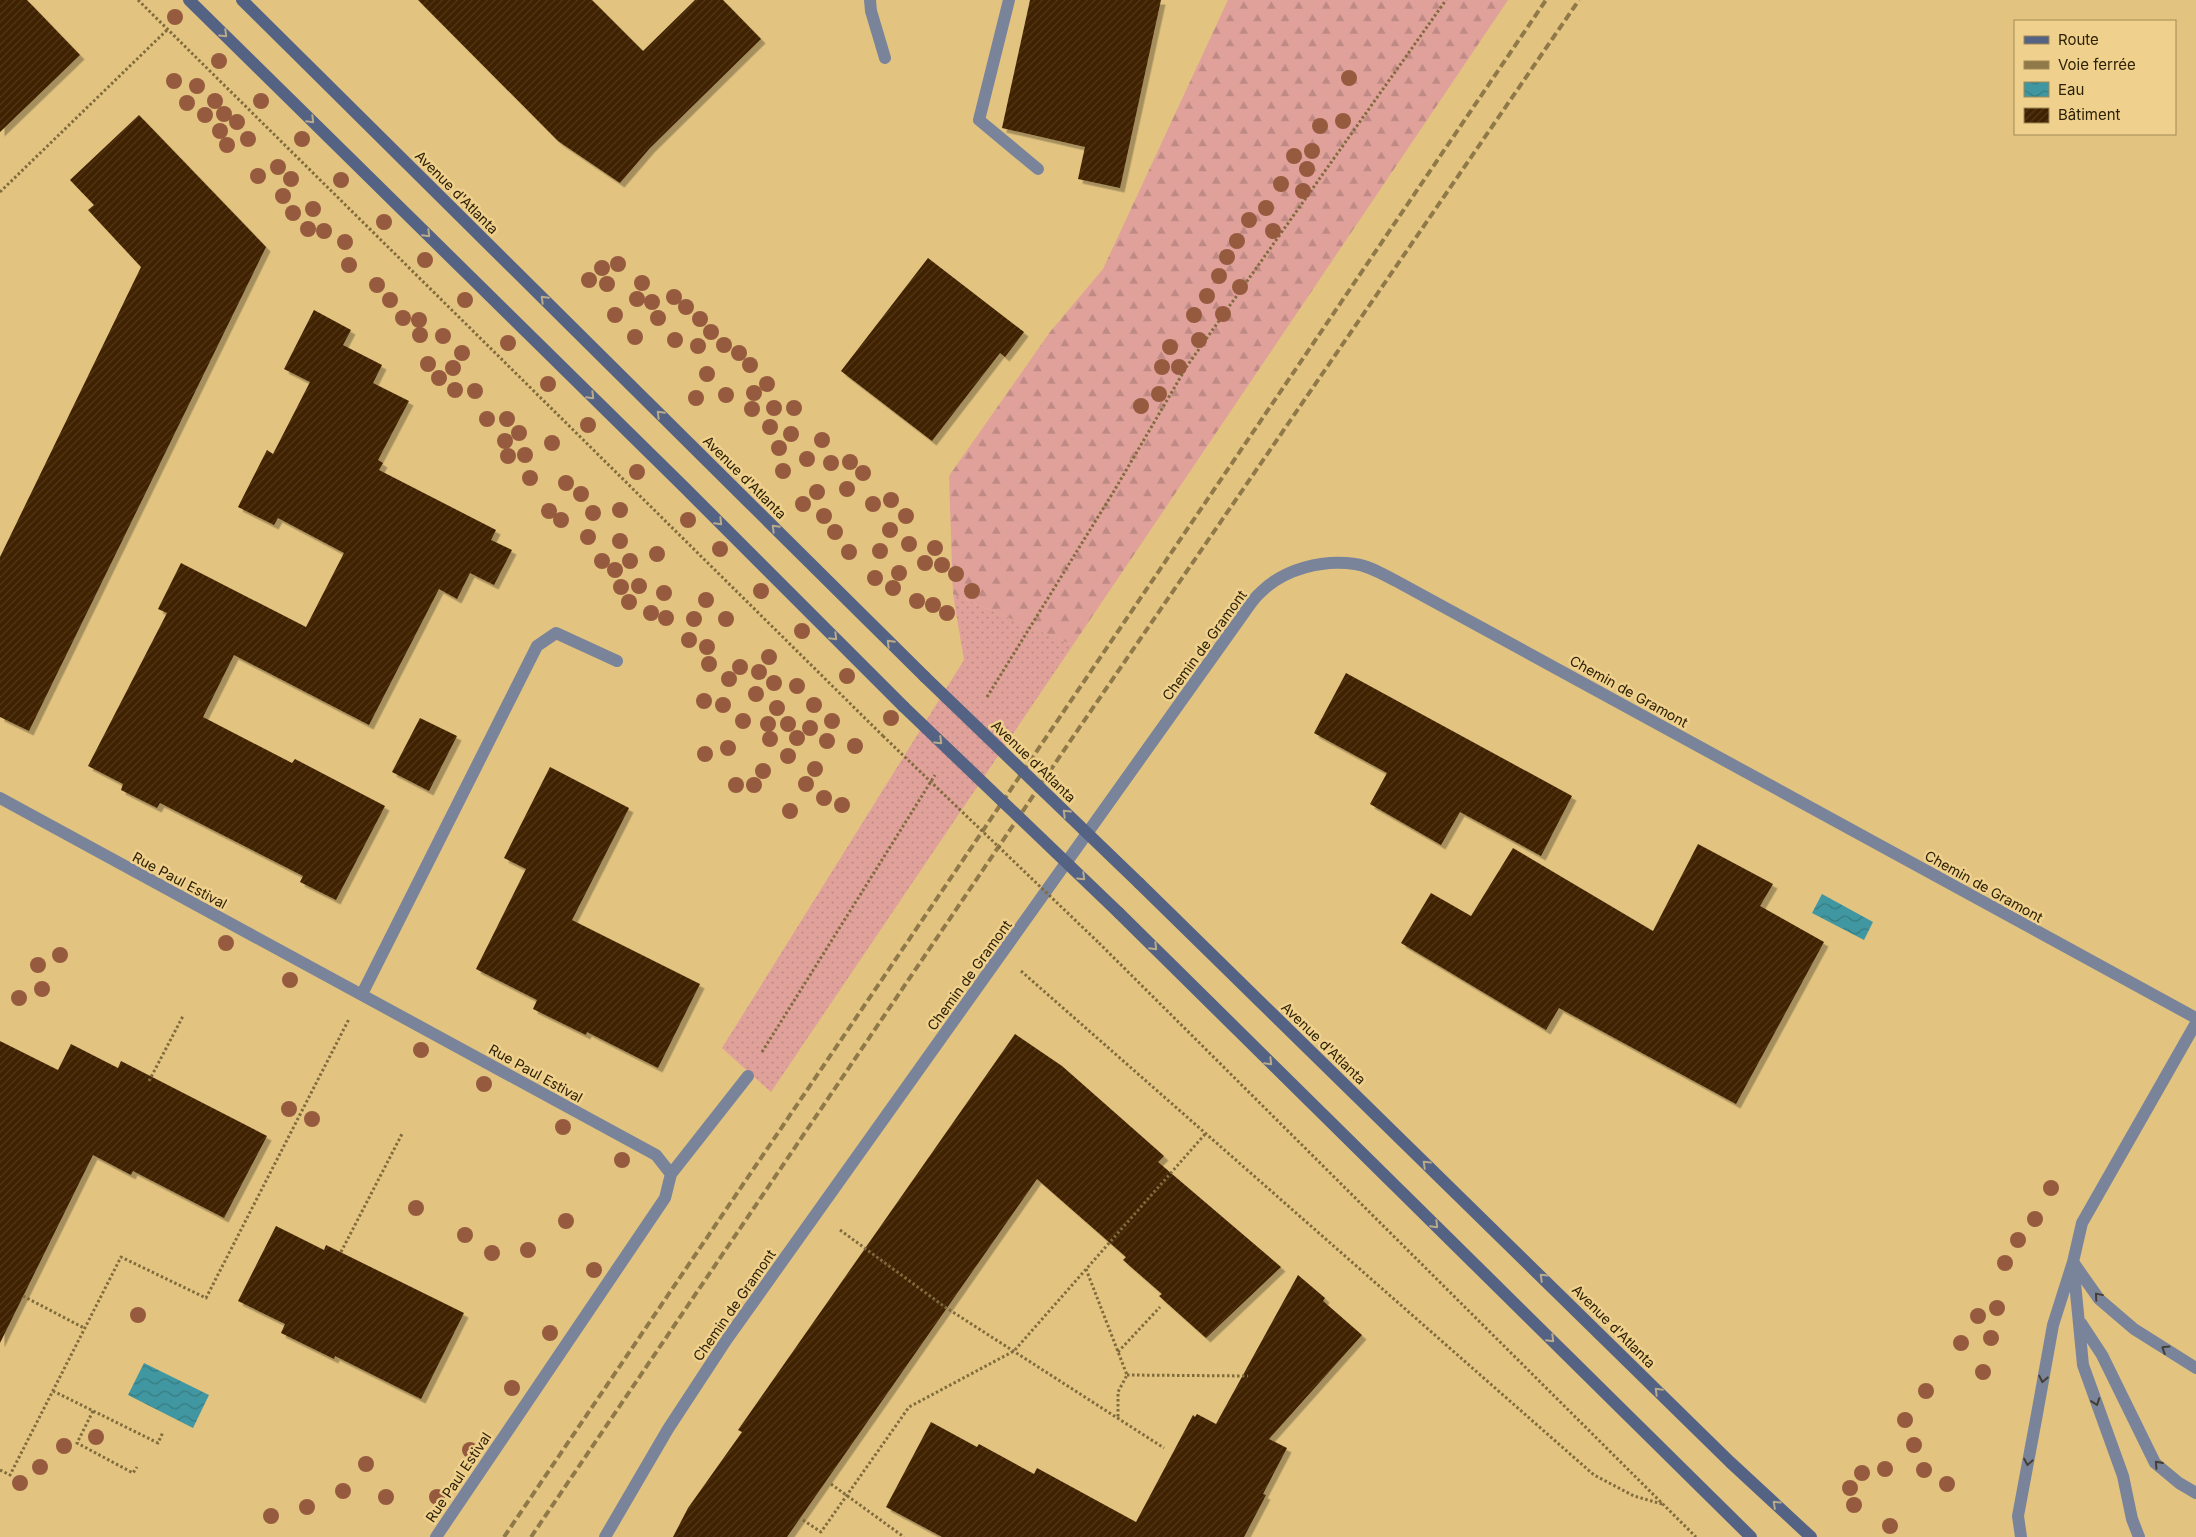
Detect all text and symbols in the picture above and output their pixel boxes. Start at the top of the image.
legend [2014,20,2176,135]
one-way arrow [218,28,227,37]
text: Route [2058,30,2099,49]
text: Voie ferrée [2058,55,2136,74]
text: Eau [2058,80,2084,99]
text: Bâtiment [2058,105,2121,124]
one-way arrow [305,114,314,123]
street label: Avenue d'Atlanta [412,147,502,237]
one-way arrow [421,228,430,237]
one-way arrow [541,296,550,305]
one-way arrow [585,390,594,399]
one-way arrow [656,411,665,420]
street label: Avenue d'Atlanta [700,432,790,522]
one-way arrow [713,516,722,525]
one-way arrow [772,525,781,534]
street label: Chemin de Gramont [1158,586,1250,704]
one-way arrow [828,631,837,640]
one-way arrow [887,640,896,649]
street label: Chemin de Gramont [1567,651,1691,731]
street label: Avenue d'Atlanta [988,716,1080,806]
one-way arrow [933,735,942,744]
one-way arrow [1063,810,1072,819]
street label: Chemin de Gramont [1922,846,2046,926]
street label: Rue Paul Estival [130,848,230,912]
one-way arrow [1076,871,1085,880]
street label: Chemin de Gramont [923,916,1015,1034]
one-way arrow [1148,942,1157,951]
street label: Avenue d'Atlanta [1278,998,1370,1088]
street label: Rue Paul Estival [486,1040,586,1106]
one-way arrow [1264,1056,1273,1065]
one-way arrow [1423,1161,1432,1170]
one-way arrow [1429,1219,1438,1228]
street label: Chemin de Gramont [689,1246,779,1364]
one-way arrow [1539,1274,1548,1283]
street label: Avenue d'Atlanta [1569,1281,1659,1371]
one-way arrow [2094,1293,2103,1302]
one-way arrow [1545,1333,1554,1342]
one-way arrow [2161,1345,2170,1355]
one-way arrow [2039,1374,2049,1383]
one-way arrow [1655,1388,1664,1397]
one-way arrow [2090,1397,2100,1406]
street label: Rue Paul Estival [422,1429,494,1525]
one-way arrow [2023,1457,2033,1466]
one-way arrow [2154,1460,2163,1469]
one-way arrow [1772,1501,1781,1510]

